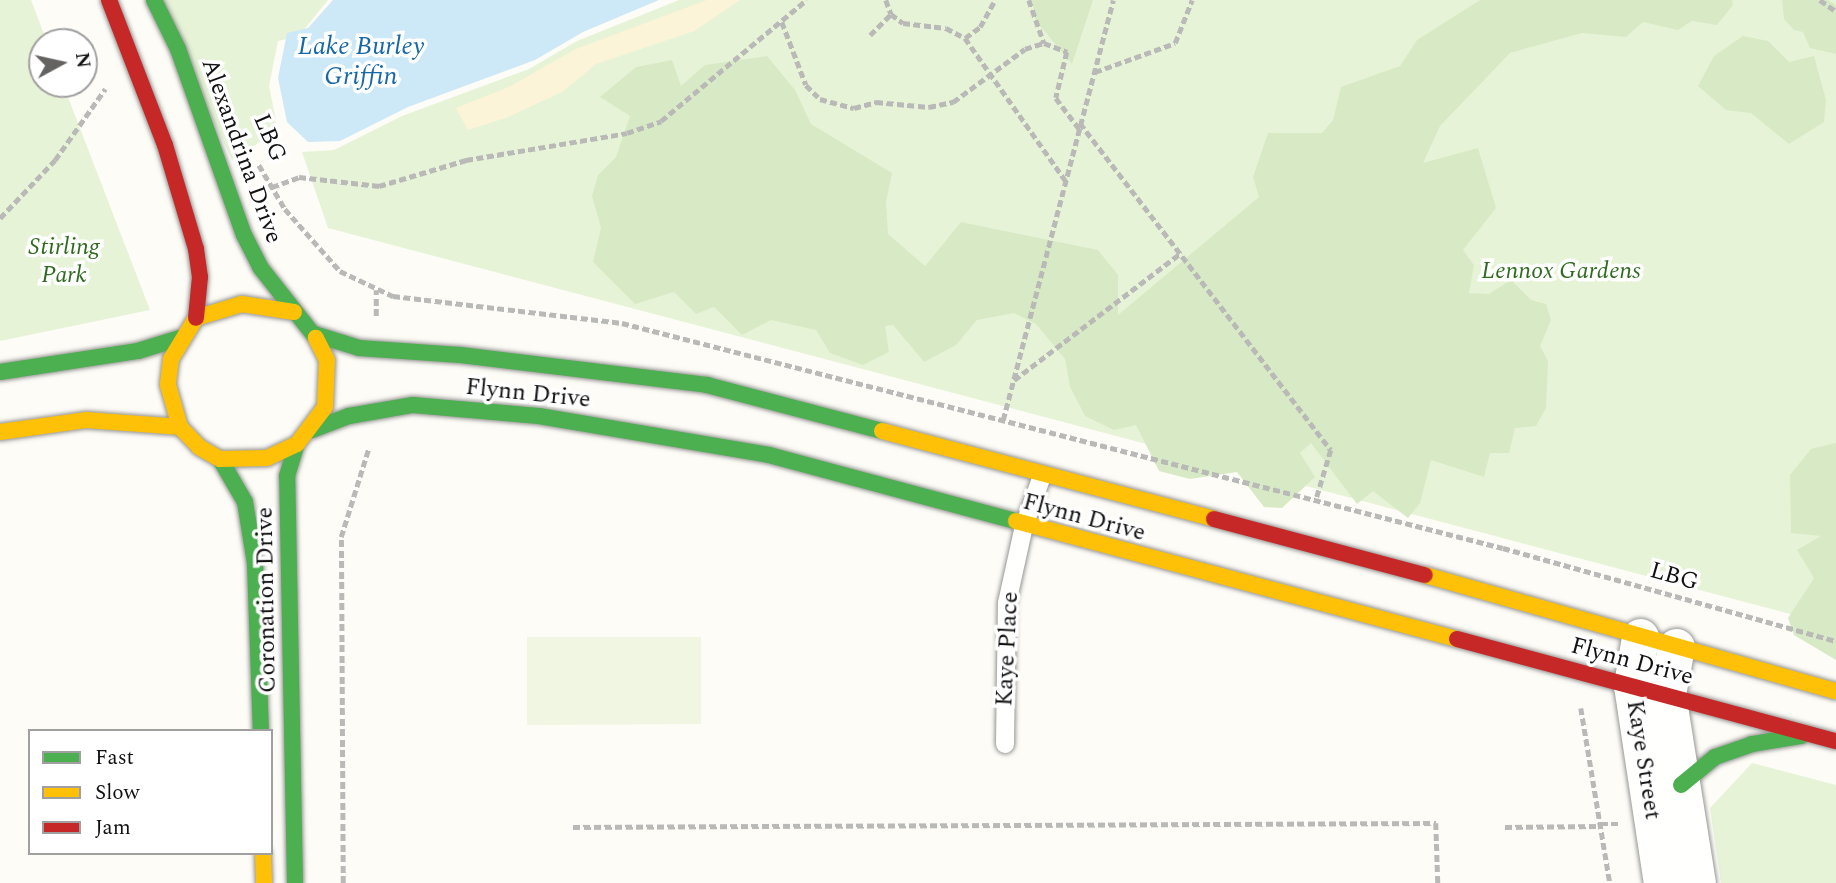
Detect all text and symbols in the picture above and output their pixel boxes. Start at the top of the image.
north arrow [28,28,98,98]
water label: Lake Burley Griffin [298,31,424,92]
text: N [67,51,98,70]
street label: Alexandrina Drive [194,55,288,247]
street label: LBG [246,110,292,166]
park label: Stirling Park [29,234,99,290]
park label: Lennox Gardens [1481,258,1641,286]
street label: Flynn Drive [464,373,592,415]
street label: Flynn Drive [1020,488,1148,548]
street label: Coronation Drive [251,507,283,693]
street label: LBG [1646,556,1702,598]
street label: Kaye Place [991,591,1025,707]
street label: Flynn Drive [1568,632,1696,692]
street label: Kaye Street [1619,698,1667,822]
legend [28,729,273,855]
text: Fast [95,742,134,774]
text: Slow [95,777,139,809]
text: Jam [95,812,131,844]

